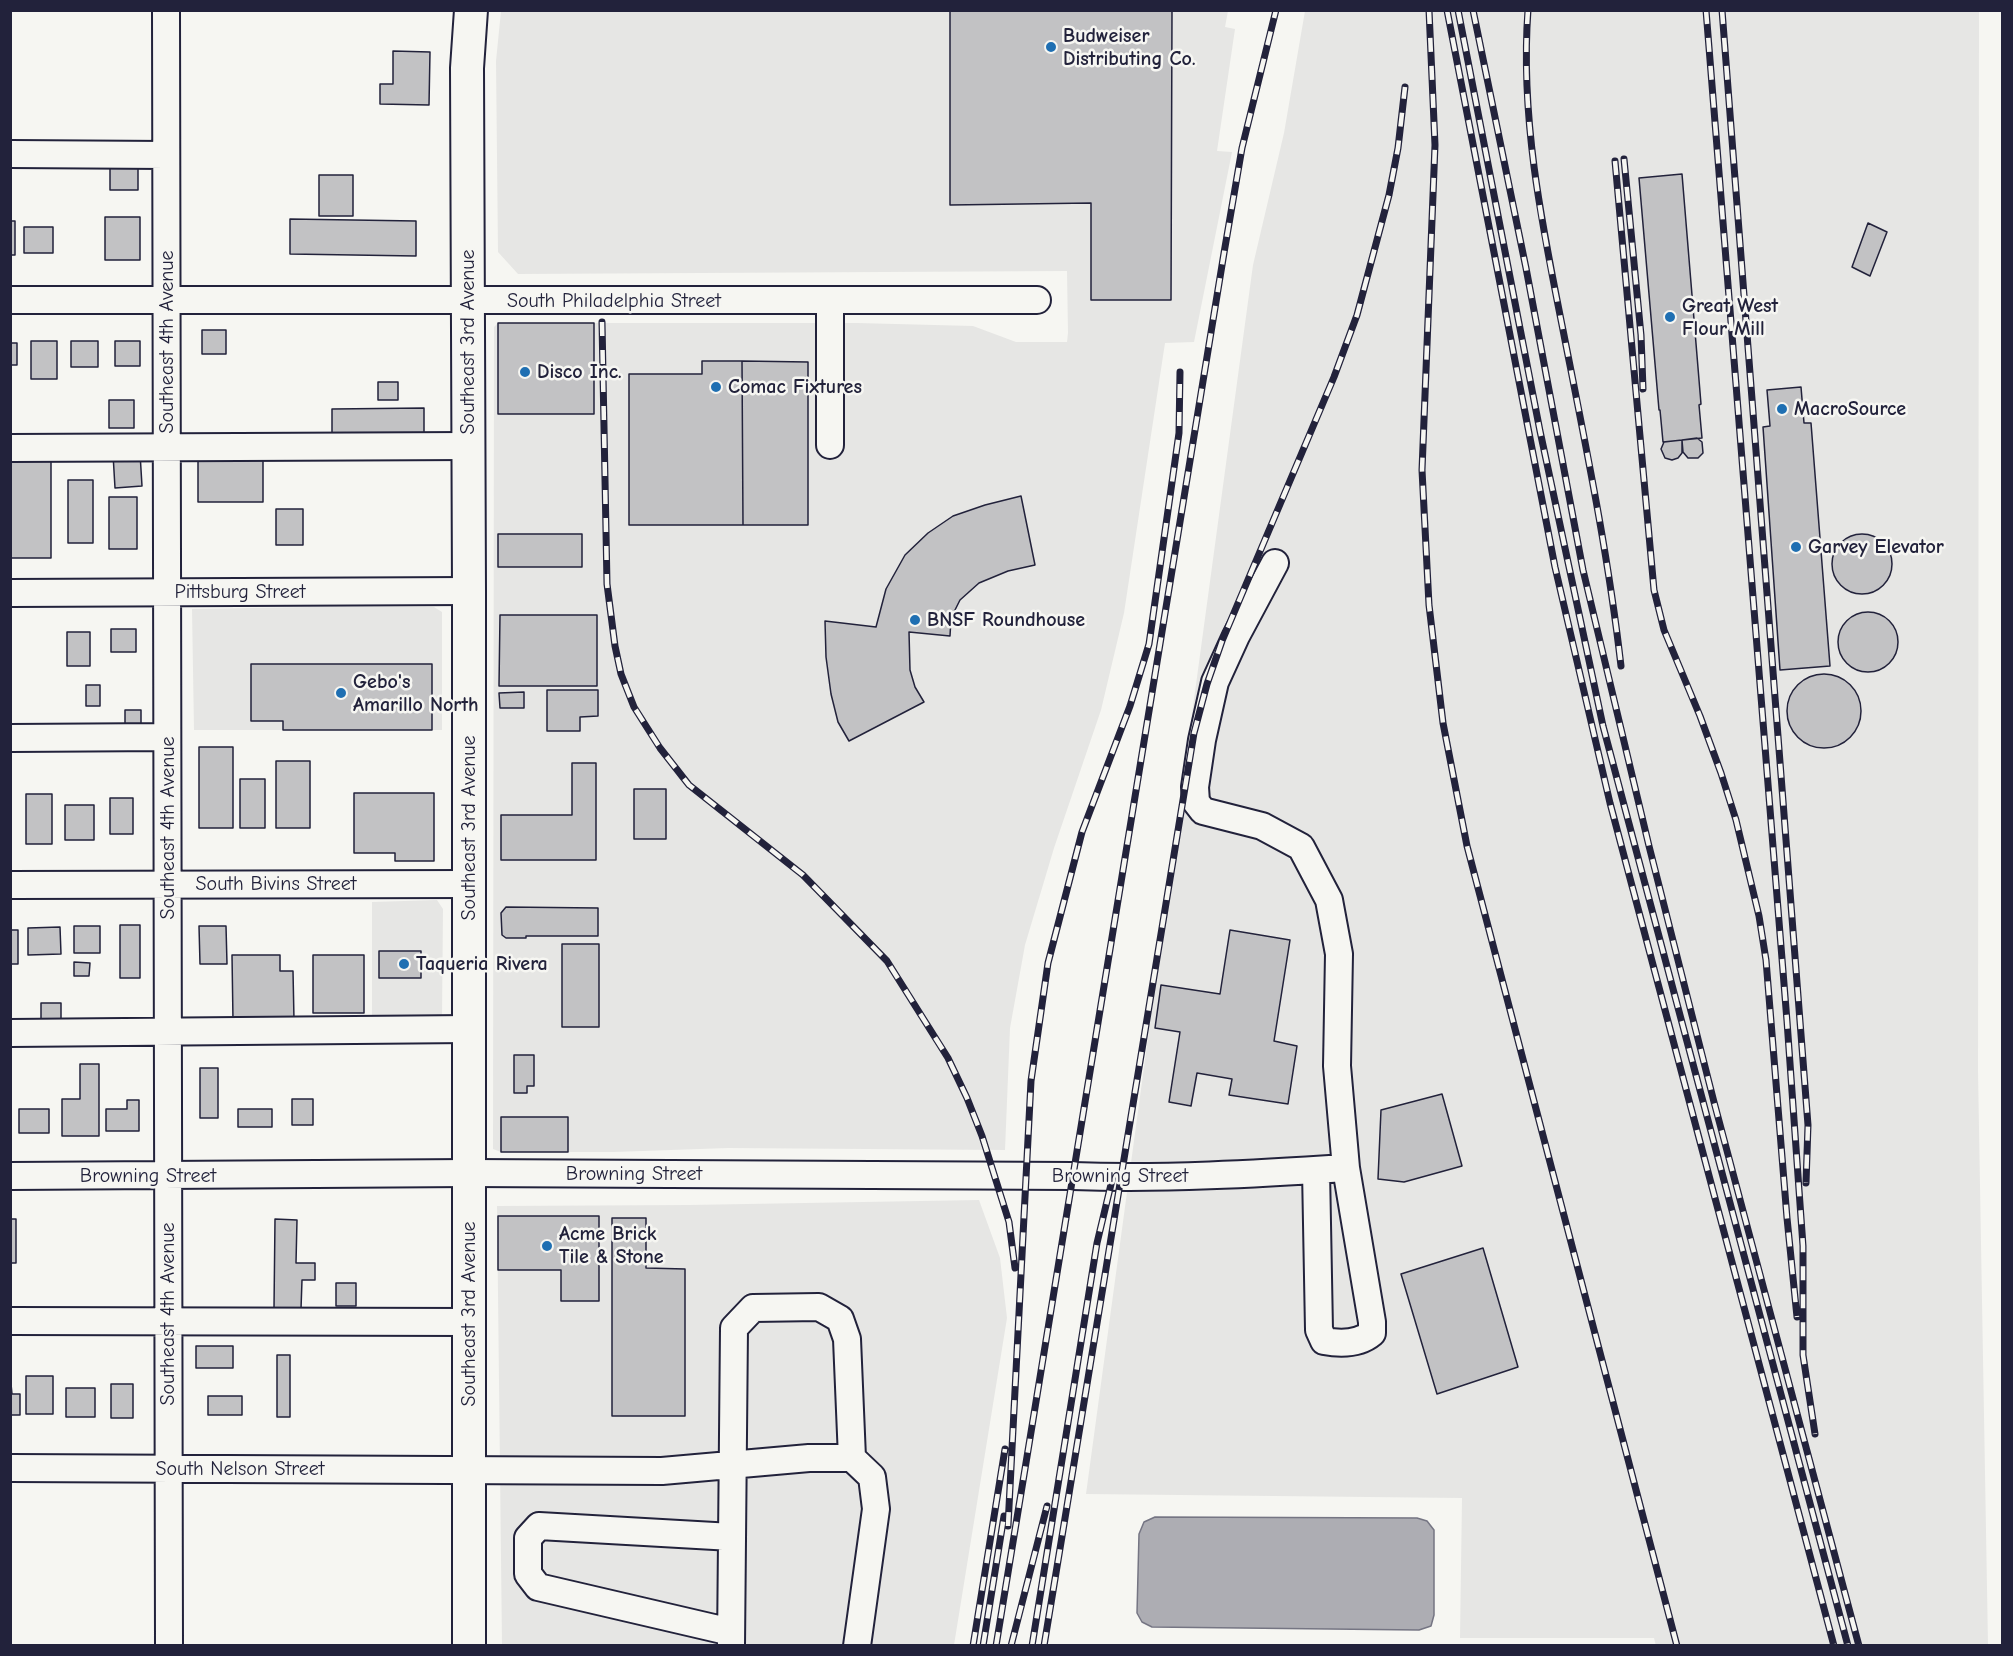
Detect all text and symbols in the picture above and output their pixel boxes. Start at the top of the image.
place label: Budweiser Distributing Co. [1063,24,1195,71]
marker: Budweiser Distributing Co. [1044,40,1058,54]
street label: Southeast 4th Avenue [155,250,179,434]
street label: Southeast 3rd Avenue [456,250,480,434]
street label: South Philadelphia Street [507,289,721,313]
place label: Great West Flour Mill [1682,294,1778,341]
marker: Great West Flour Mill [1663,310,1677,324]
place label: Disco Inc. [537,360,622,384]
marker: Disco Inc. [518,365,532,379]
place label: Comac Fixtures [728,375,862,399]
marker: Comac Fixtures [709,380,723,394]
place label: MacroSource [1794,397,1906,421]
marker: MacroSource [1775,402,1789,416]
place label: Garvey Elevator [1808,535,1944,559]
marker: Garvey Elevator [1789,540,1803,554]
street label: Pittsburg Street [174,580,306,604]
place label: BNSF Roundhouse [927,608,1085,632]
marker: BNSF Roundhouse [908,613,922,627]
place label: Gebo's Amarillo North [353,670,478,717]
marker: Gebo's Amarillo North [334,686,348,700]
street label: Southeast 4th Avenue [156,736,180,920]
street label: Southeast 3rd Avenue [457,736,481,920]
street label: South Bivins Street [196,872,356,896]
place label: Taqueria Rivera [416,952,548,976]
marker: Taqueria Rivera [397,957,411,971]
street label: Browning Street [566,1162,702,1186]
street label: Browning Street [80,1164,216,1188]
street label: Browning Street [1052,1164,1188,1188]
street label: Southeast 4th Avenue [156,1222,180,1406]
street label: Southeast 3rd Avenue [457,1222,481,1406]
place label: Acme Brick Tile & Stone [559,1222,664,1269]
marker: Acme Brick Tile & Stone [540,1239,554,1253]
street label: South Nelson Street [155,1457,325,1481]

